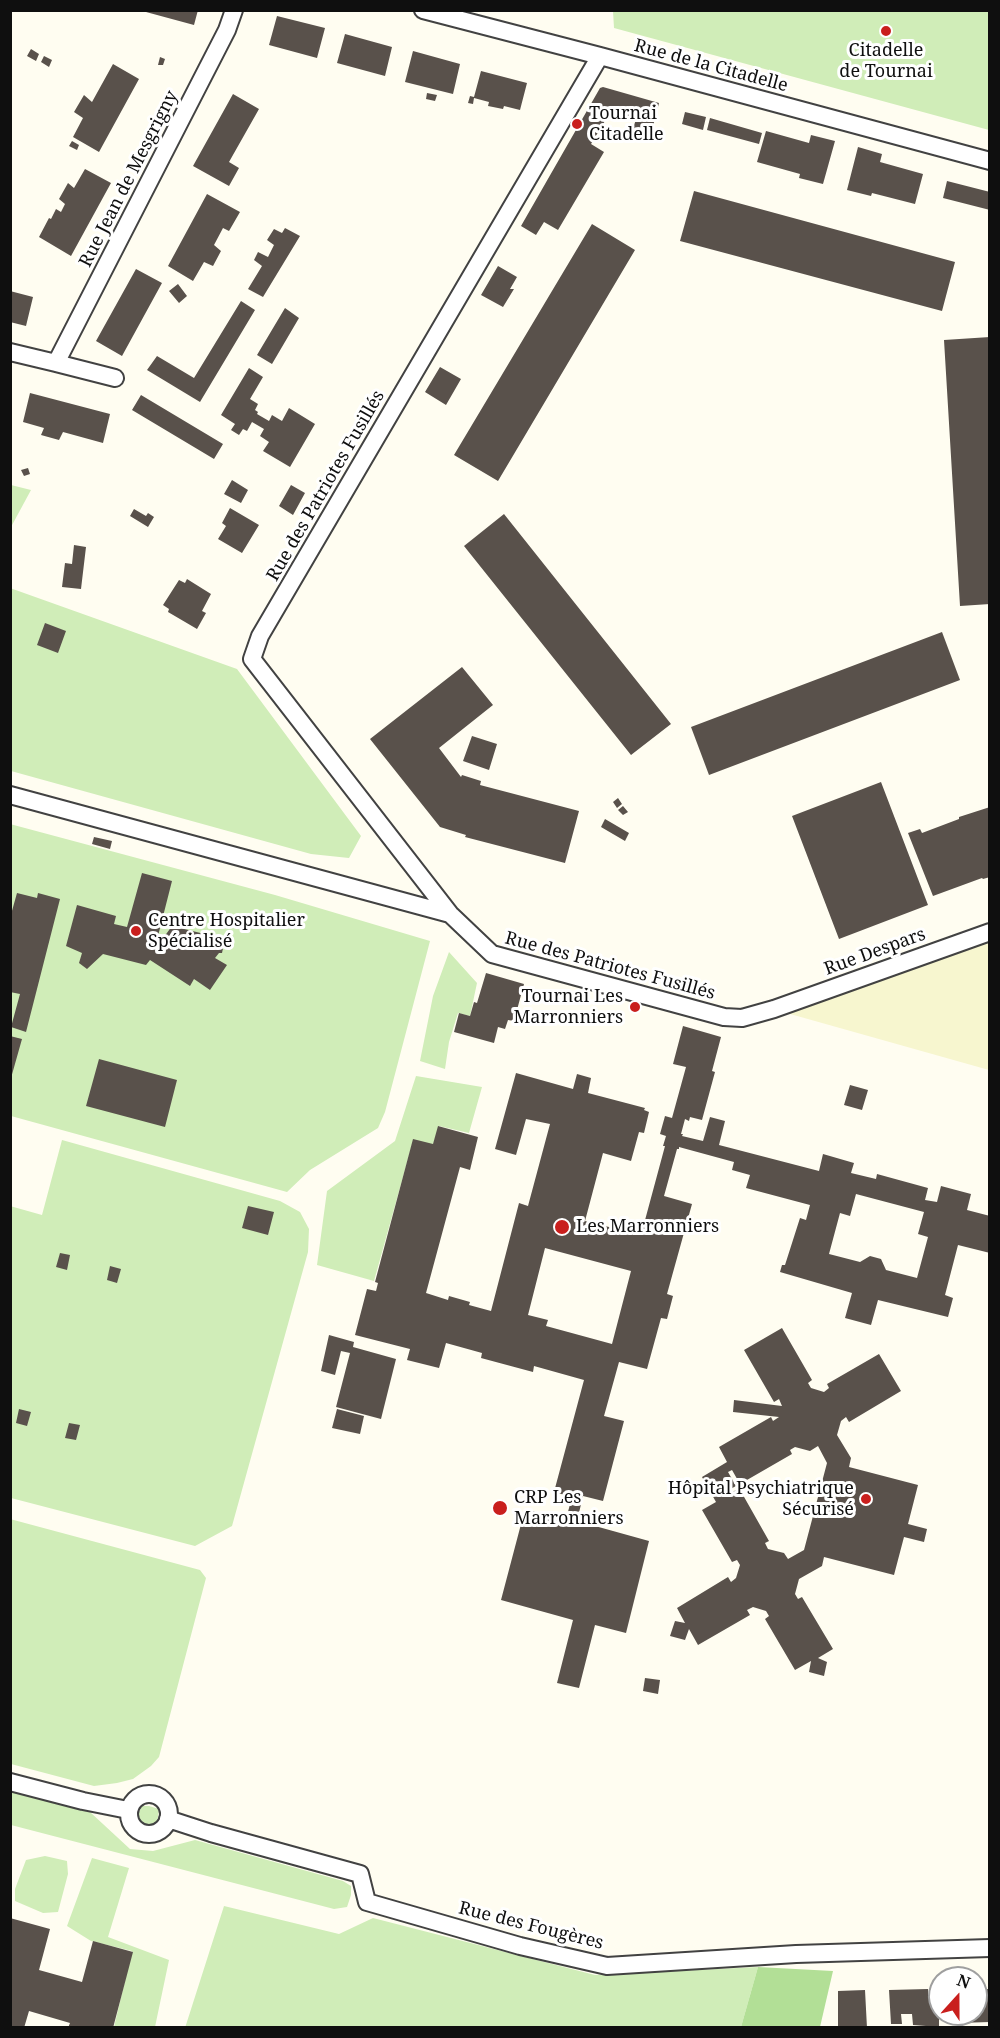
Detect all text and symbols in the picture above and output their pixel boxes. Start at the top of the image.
marker: Citadelle de Tournai [879,24,893,38]
street label: Rue de la Citadelle [632,35,790,97]
place label: Citadelle de Tournai [839,40,933,82]
street label: Rue Jean de Mesgrigny [75,87,183,271]
place label: Tournai Citadelle [589,103,664,146]
marker: Tournai Citadelle [570,117,584,131]
street label: Rue des Patriotes Fusillés [262,387,390,585]
place label: Centre Hospitalier Spécialisé [148,910,305,952]
marker: Centre Hospitalier Spécialisé [129,924,143,938]
street label: Rue Despars [821,924,929,980]
street label: Rue des Patriotes Fusillés [503,928,717,1004]
place label: Tournai Les Marronniers [513,986,623,1028]
marker: Tournai Les Marronniers [628,1000,642,1014]
place label: Les Marronniers [576,1216,719,1238]
marker: Les Marronniers [553,1218,571,1236]
place label: Hôpital Psychiatrique Sécurisé [668,1478,854,1520]
place label: CRP Les Marronniers [514,1487,624,1530]
marker: Hôpital Psychiatrique Sécurisé [859,1492,873,1506]
marker: CRP Les Marronniers [491,1499,509,1517]
street label: Rue des Fougères [456,1898,606,1954]
north arrow [928,1966,988,2026]
text: N [954,1969,974,1994]

